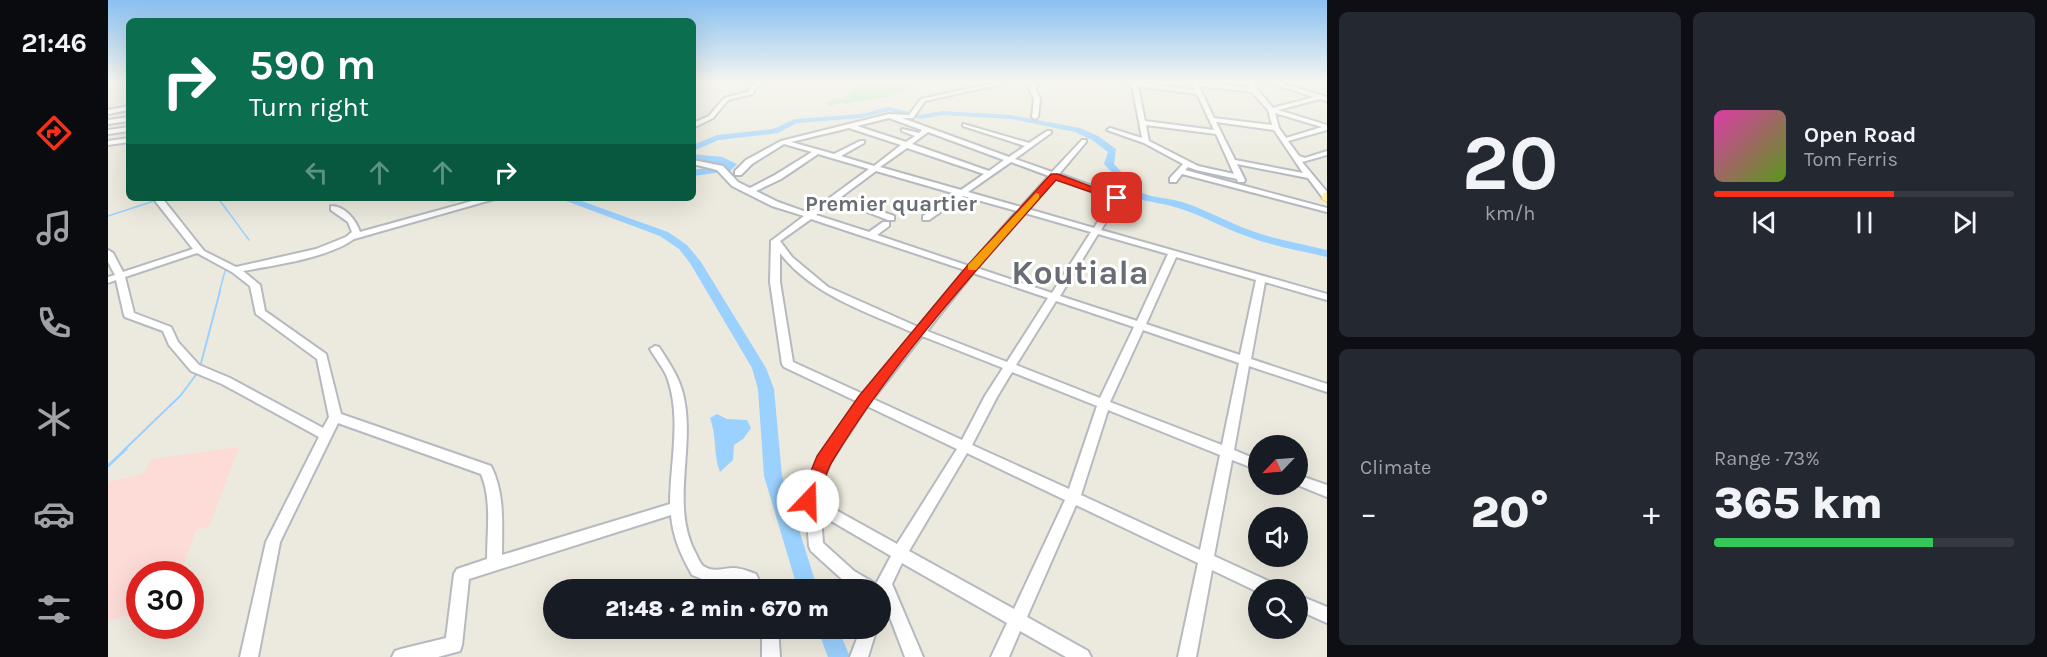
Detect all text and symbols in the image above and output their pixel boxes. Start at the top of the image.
text: 21:46 [21,27,87,59]
text: 590 m [249,40,376,90]
icon: right [150,42,228,120]
text: Turn right [249,91,369,123]
icon: directions [33,112,75,154]
text: 20 [1462,117,1558,209]
text: Open Road [1804,122,1916,148]
text: Tom Ferris [1804,148,1898,171]
icon: left [300,156,333,189]
icon: ahead [363,156,396,189]
icon: ahead [426,156,459,189]
icon: right [489,156,522,189]
pin [1091,172,1142,223]
icon: arrive [1100,181,1133,214]
district label: Premier quartier [805,191,977,217]
text: km/h [1485,202,1535,225]
icon: previous [1748,206,1781,239]
icon: pause [1848,206,1881,239]
icon: next [1948,206,1981,239]
icon: music [33,207,75,249]
district label: Koutiala [1011,253,1149,293]
icon: phone [33,302,75,344]
icon: climate [33,398,75,440]
north arrow [1248,435,1308,495]
map controls [1248,435,1308,639]
text: Range · 73% [1714,447,1820,470]
text: Climate [1360,456,1431,479]
position arrow [776,469,840,533]
text: 365 km [1714,477,1883,529]
text: 20° [1471,486,1549,538]
icon: car [33,493,75,535]
text: − [1360,494,1377,532]
text: + [1643,494,1660,532]
button: sound [1248,507,1308,567]
speed limit sign: 30 [126,561,204,639]
button: search [1248,579,1308,639]
icon: filters [33,588,75,630]
text: 21:48 · 2 min · 670 m [605,596,829,622]

